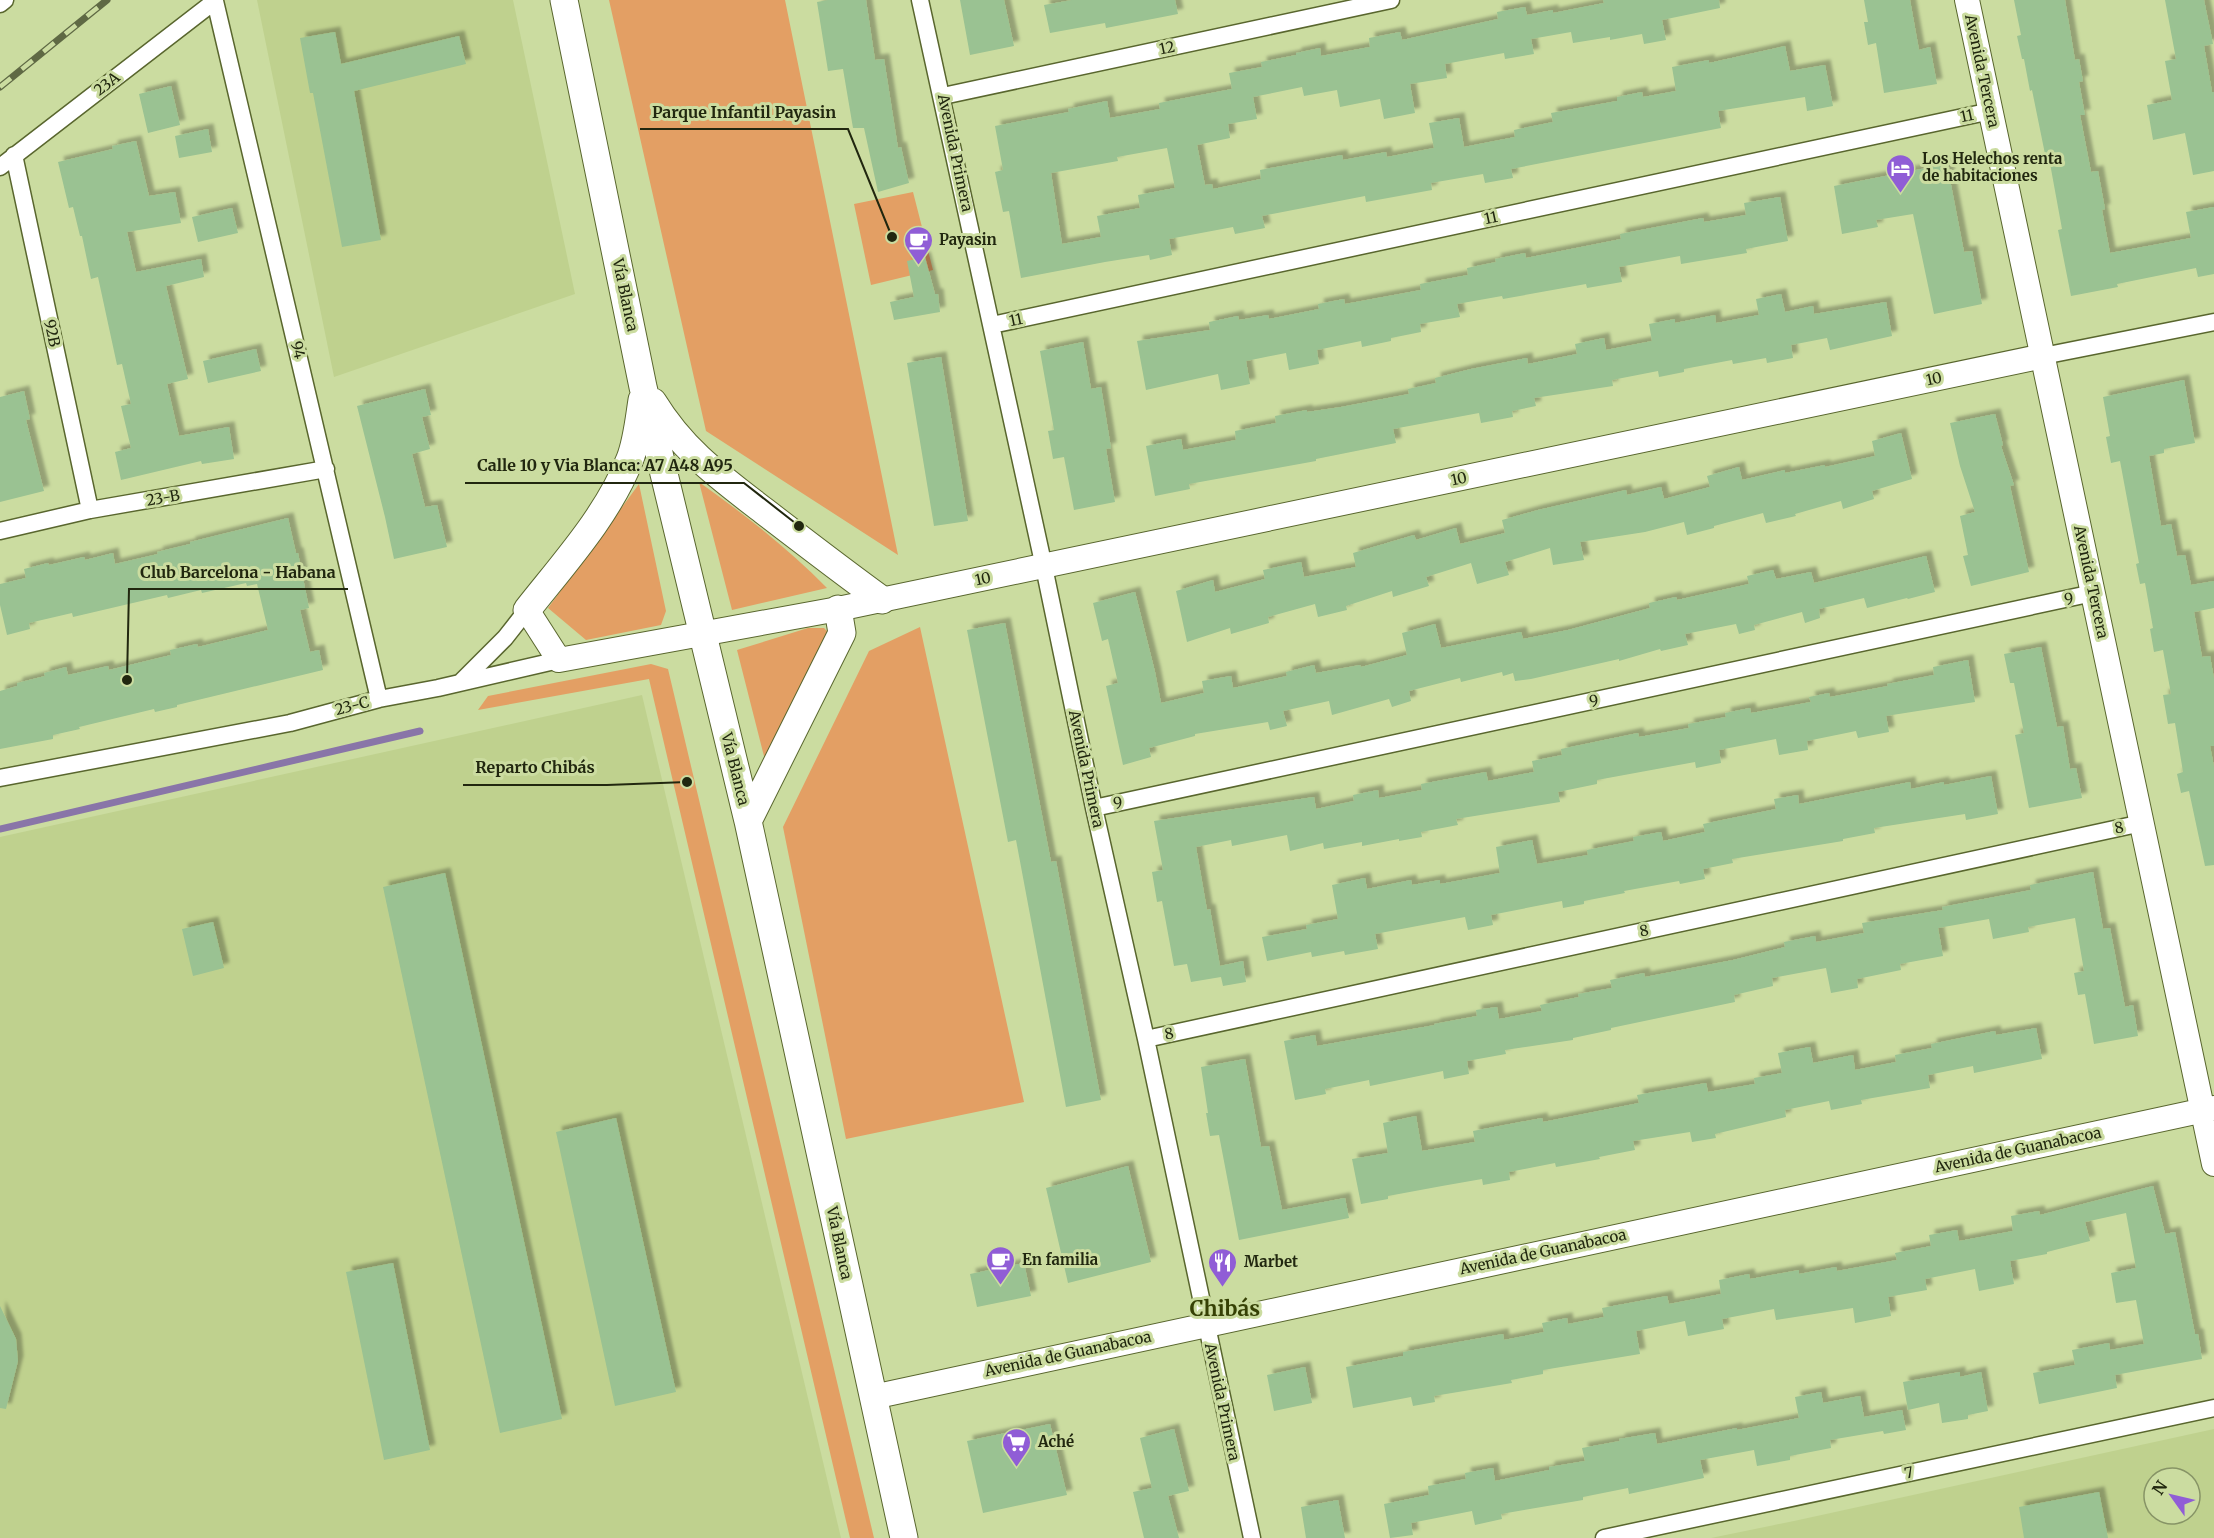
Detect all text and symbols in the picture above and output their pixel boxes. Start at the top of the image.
street label: Avenida Tercera [1961,12,2004,129]
street label: 12 [1157,37,1177,58]
street label: 23A [90,67,124,99]
street label: Avenida Primera [934,91,977,214]
callout: Parque Infantil Payasin [640,95,848,129]
text: Parque Infantil Payasin [652,102,836,122]
street label: 11 [1959,105,1975,126]
place label: Los Helechos renta de habitaciones [1922,149,2063,185]
hotel icon: Los Helechos renta de habitaciones [1885,152,1917,194]
street label: 11 [1483,207,1499,228]
cafe icon: Payasin [902,224,934,266]
place label: Payasin [939,230,997,249]
street label: Vía Blanca [608,256,643,333]
street label: 11 [1008,309,1024,330]
street label: 92B [40,318,65,348]
street label: 94 [287,339,310,361]
street label: 10 [1924,368,1944,389]
callout: Calle 10 y Via Blanca: A7 A48 A95 [465,449,744,483]
text: Calle 10 y Via Blanca: A7 A48 A95 [477,455,733,475]
street label: 10 [1449,468,1469,489]
street label: 23-B [145,485,181,510]
street label: Avenida Tercera [2070,523,2113,640]
callout: Club Barcelona - Habana [129,555,348,589]
text: Club Barcelona - Habana [140,562,336,582]
street label: 10 [973,568,993,589]
street label: 9 [2062,588,2075,609]
street label: 9 [1587,690,1600,711]
street label: 23-C [333,692,371,719]
street label: Avenida Primera [1065,707,1108,830]
street label: Vía Blanca [717,730,754,807]
callout: Reparto Chibás [463,751,607,785]
text: Reparto Chibás [475,757,595,777]
street label: 9 [1111,792,1124,813]
street label: 8 [2113,817,2125,838]
street label: 8 [1638,920,1650,941]
street label: 8 [1163,1023,1175,1044]
street label: Avenida de Guanabacoa [1932,1123,2103,1177]
street label: Vía Blanca [822,1204,857,1281]
street label: Avenida de Guanabacoa [1457,1225,1628,1279]
cafe icon: En familia [985,1244,1017,1286]
restaurant icon: Marbet [1207,1246,1239,1288]
place label: En familia [1022,1250,1099,1269]
place label: Marbet [1244,1252,1298,1271]
district label: Chibás [1190,1295,1260,1322]
street label: Avenida de Guanabacoa [982,1327,1153,1381]
street label: Avenida Primera [1201,1340,1244,1463]
supermarket icon: Aché [1001,1426,1033,1468]
place label: Aché [1037,1432,1074,1451]
street label: 7 [1903,1462,1915,1483]
north arrow [2142,1466,2202,1526]
text: N [2148,1476,2172,1498]

